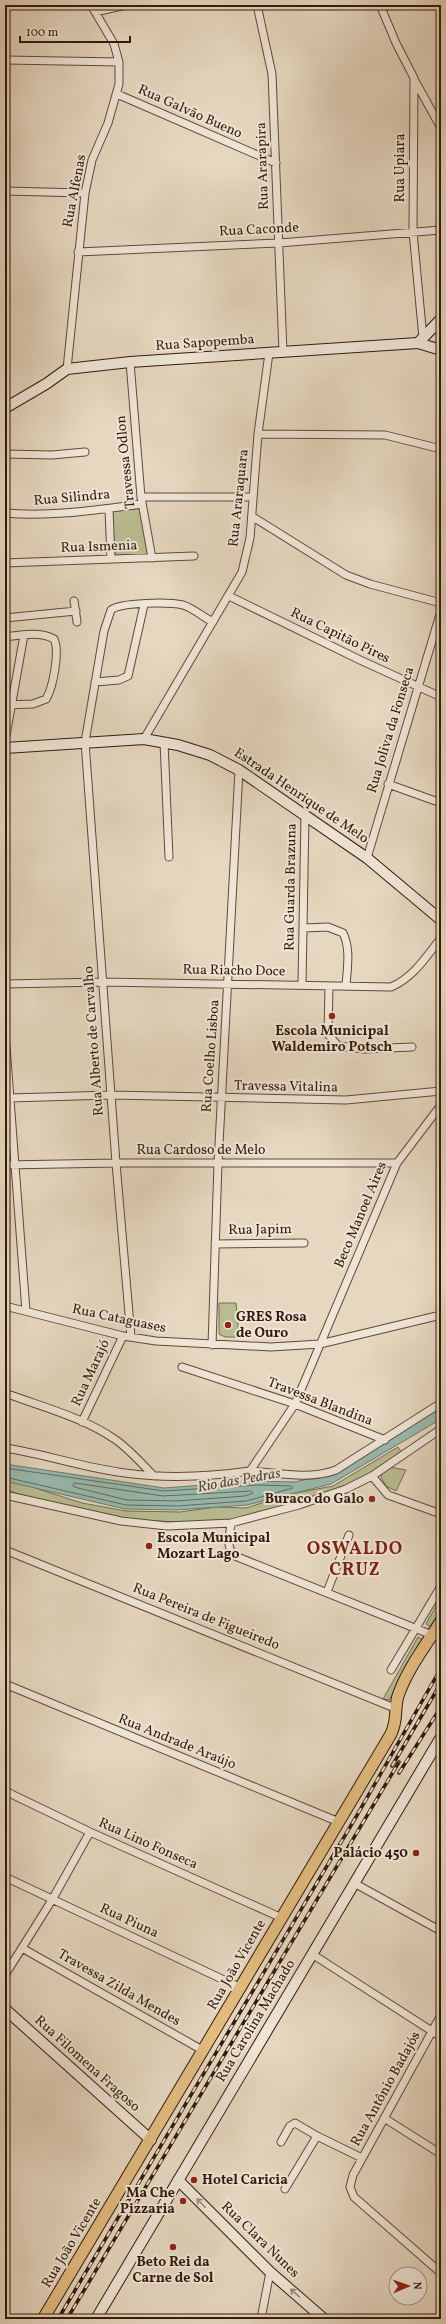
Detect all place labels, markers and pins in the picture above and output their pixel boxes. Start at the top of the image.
marker: Escola Municipal Waldemiro Potsch [327,1011,337,1021]
place label: Escola Municipal Waldemiro Potsch [272,1022,392,1057]
place label: GRES Rosa de Ouro [236,1308,307,1343]
marker: GRES Rosa de Ouro [223,1320,233,1330]
place label: Buraco do Galo [265,1490,364,1509]
marker: Buraco do Galo [367,1494,377,1504]
place label: Escola Municipal Mozart Lago [157,1529,271,1564]
marker: Escola Municipal Mozart Lago [144,1541,154,1551]
place label: Palácio 450 [333,1844,408,1863]
marker: Palácio 450 [411,1848,421,1858]
place label: Hotel Caricia [202,2171,288,2190]
marker: Hotel Caricia [189,2175,199,2185]
place label: Ma Che Pizzaria [120,2184,175,2219]
marker: Ma Che Pizzaria [178,2196,188,2206]
marker: Beto Rei da Carne de Sol [168,2242,178,2252]
place label: Beto Rei da Carne de Sol [132,2253,214,2288]

